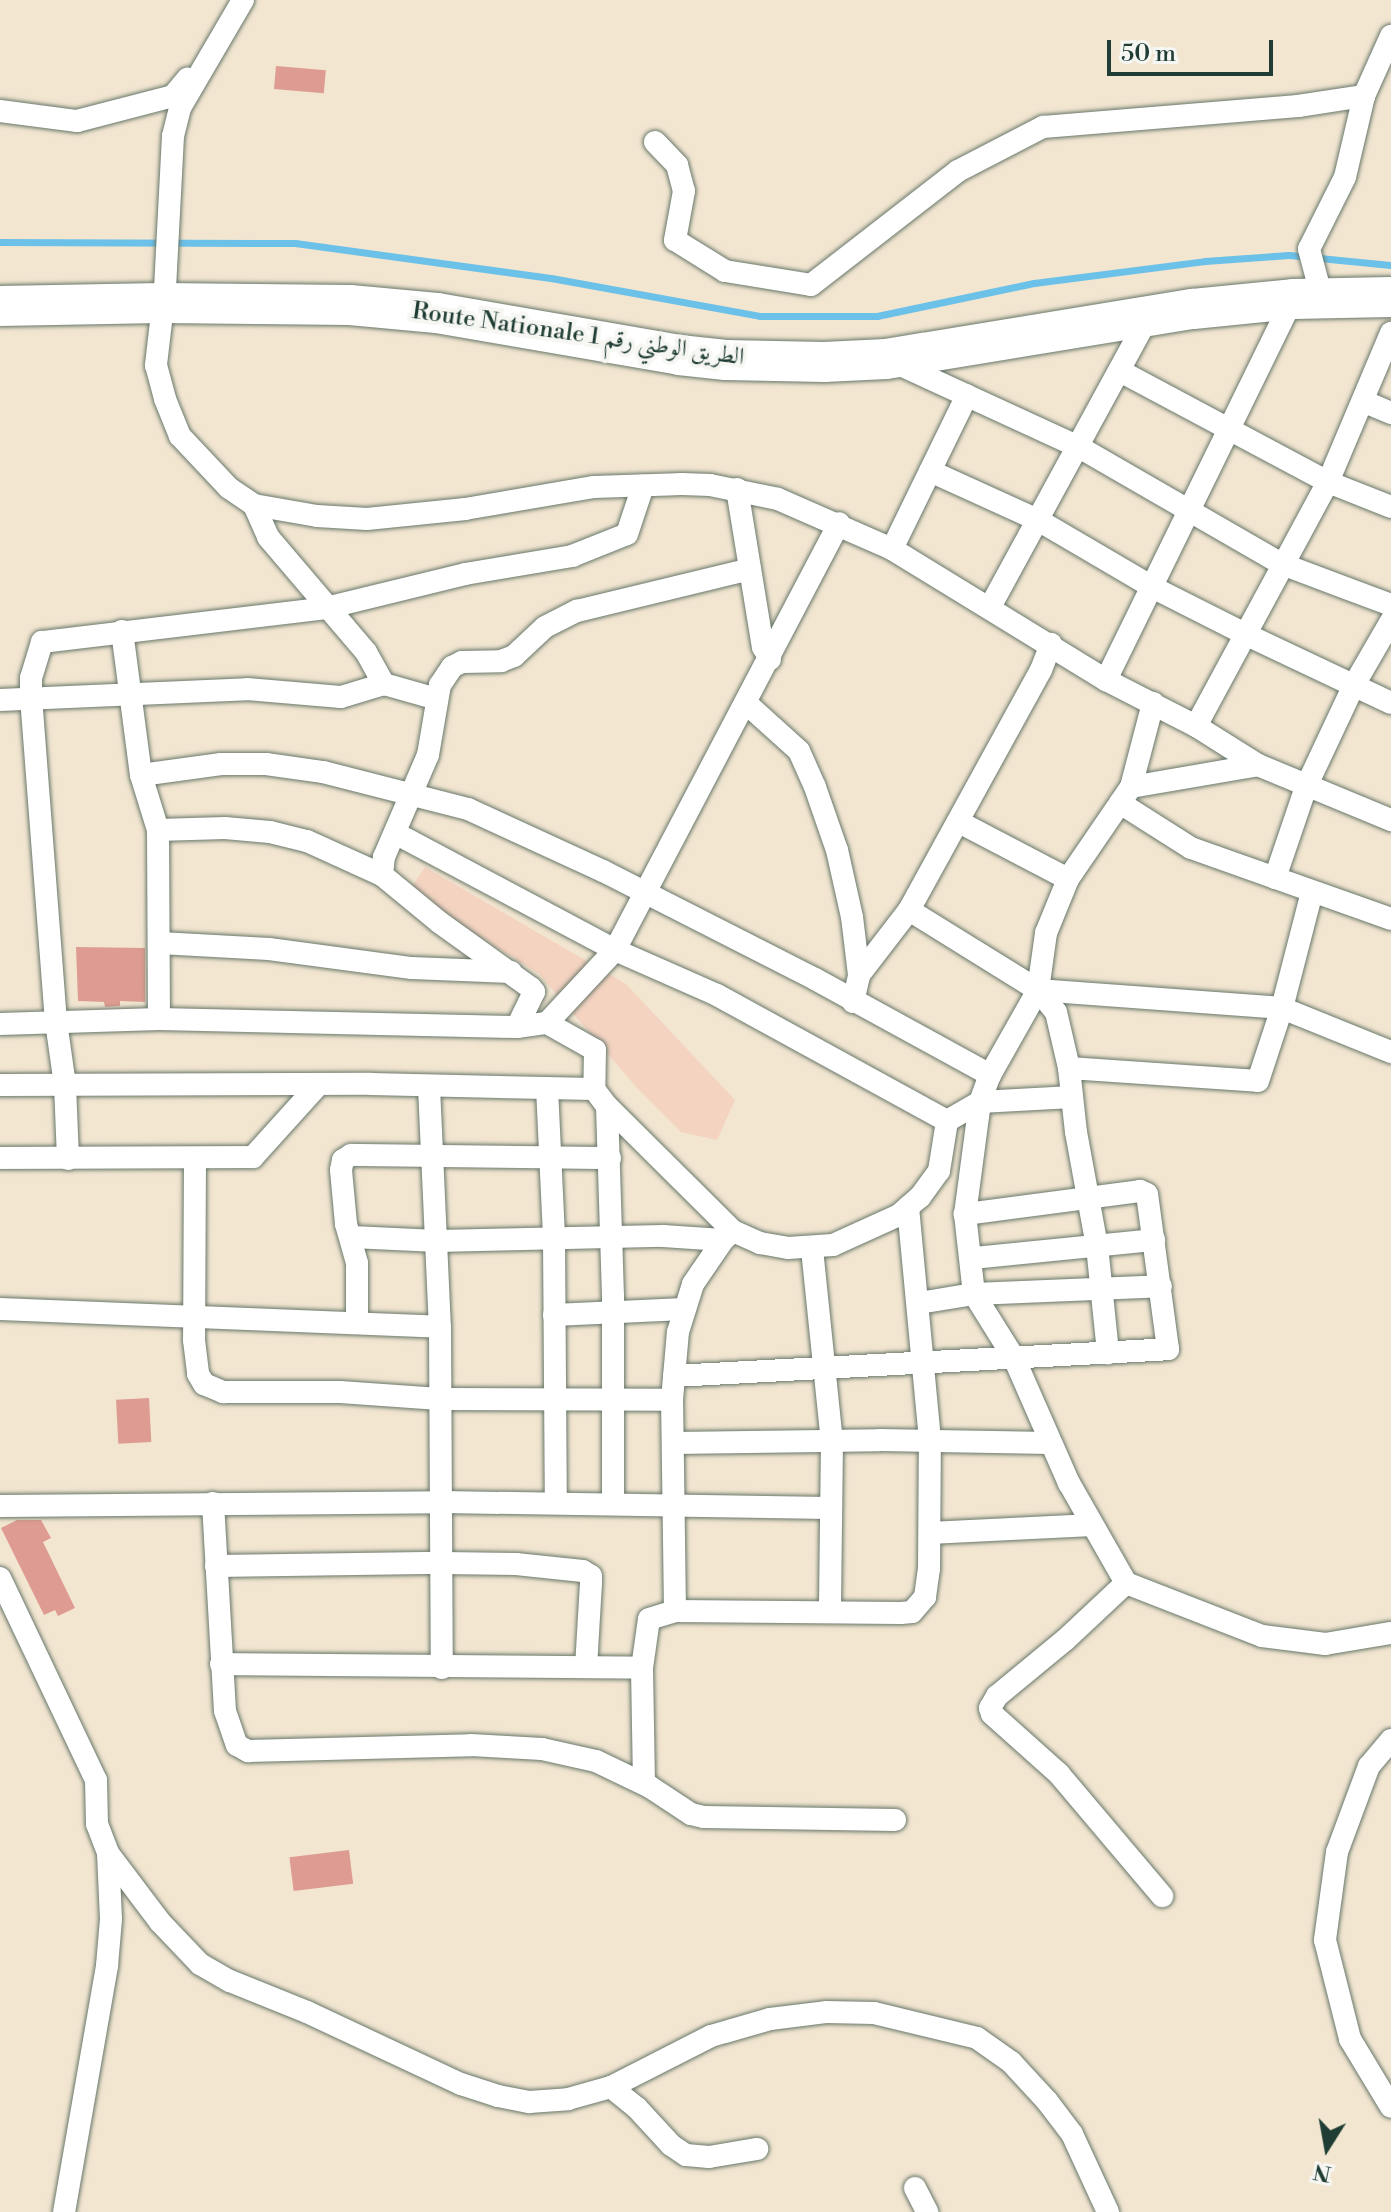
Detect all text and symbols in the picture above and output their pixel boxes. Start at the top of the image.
scale bar [1111,24,1277,74]
text: 50 m [1121,39,1176,69]
street label: Route Nationale الطريق الوطني رقم 1 [410,297,746,373]
north arrow [1287,2108,1367,2188]
text: N [1311,2157,1333,2187]

